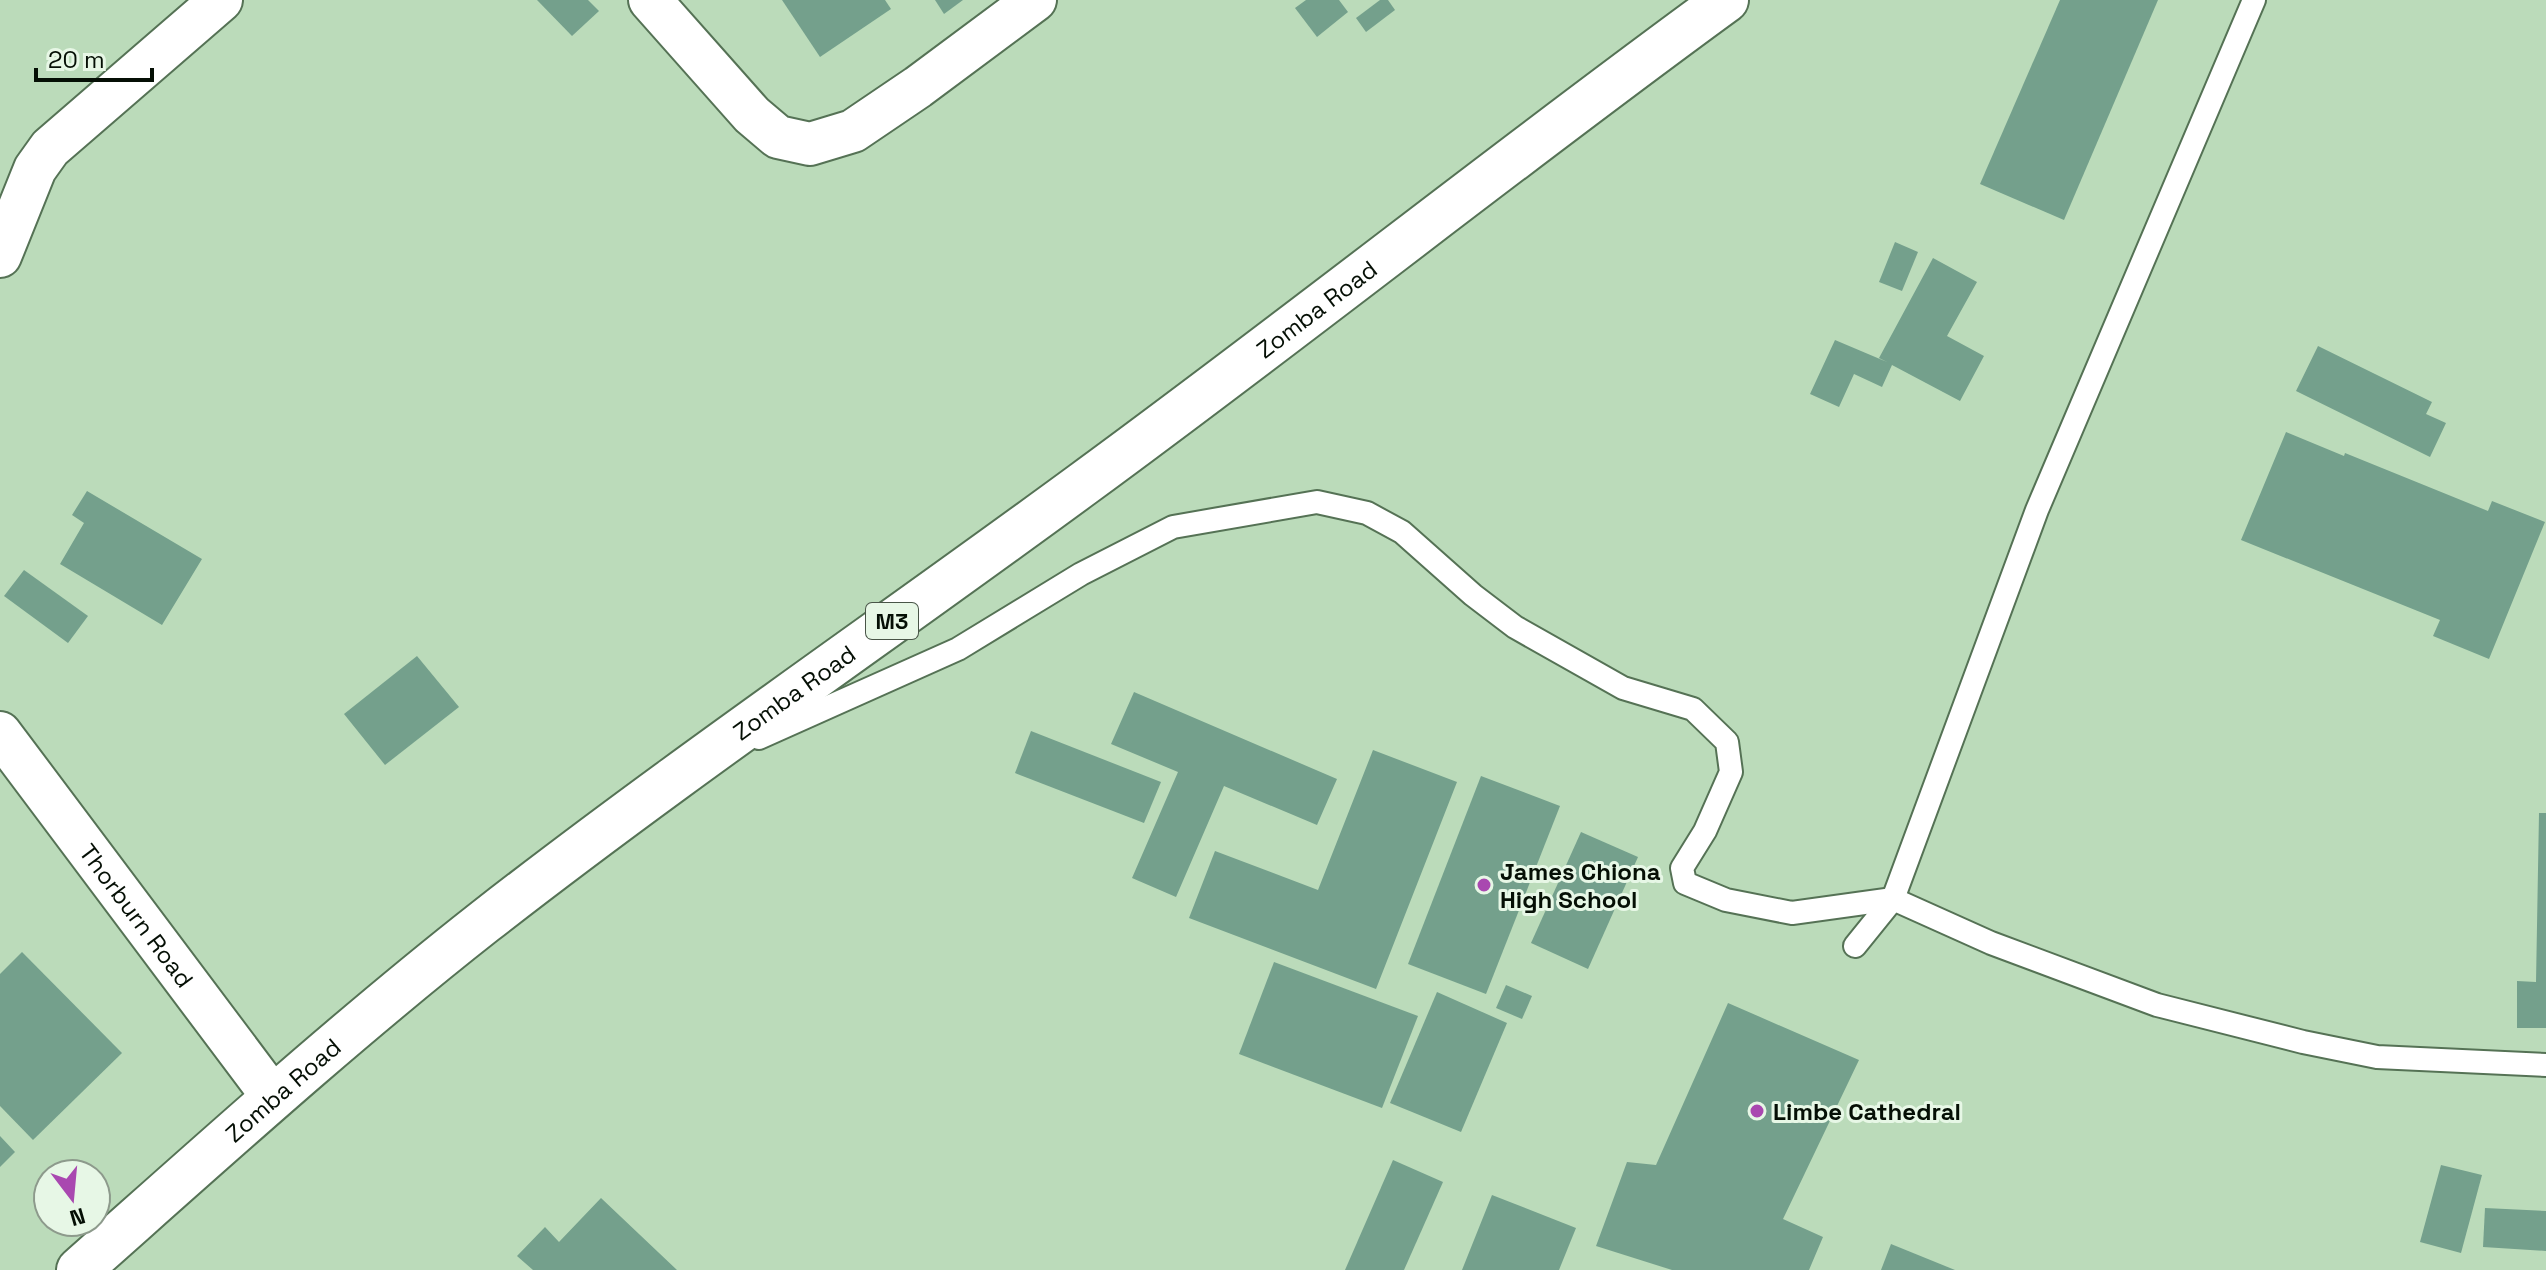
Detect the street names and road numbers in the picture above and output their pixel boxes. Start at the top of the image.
street label: Zomba Road [1250,253,1383,365]
road number: M3 [866,603,918,639]
street label: Zomba Road [727,638,861,747]
street label: Thorburn Road [73,837,201,993]
street label: Zomba Road [218,1031,347,1149]

